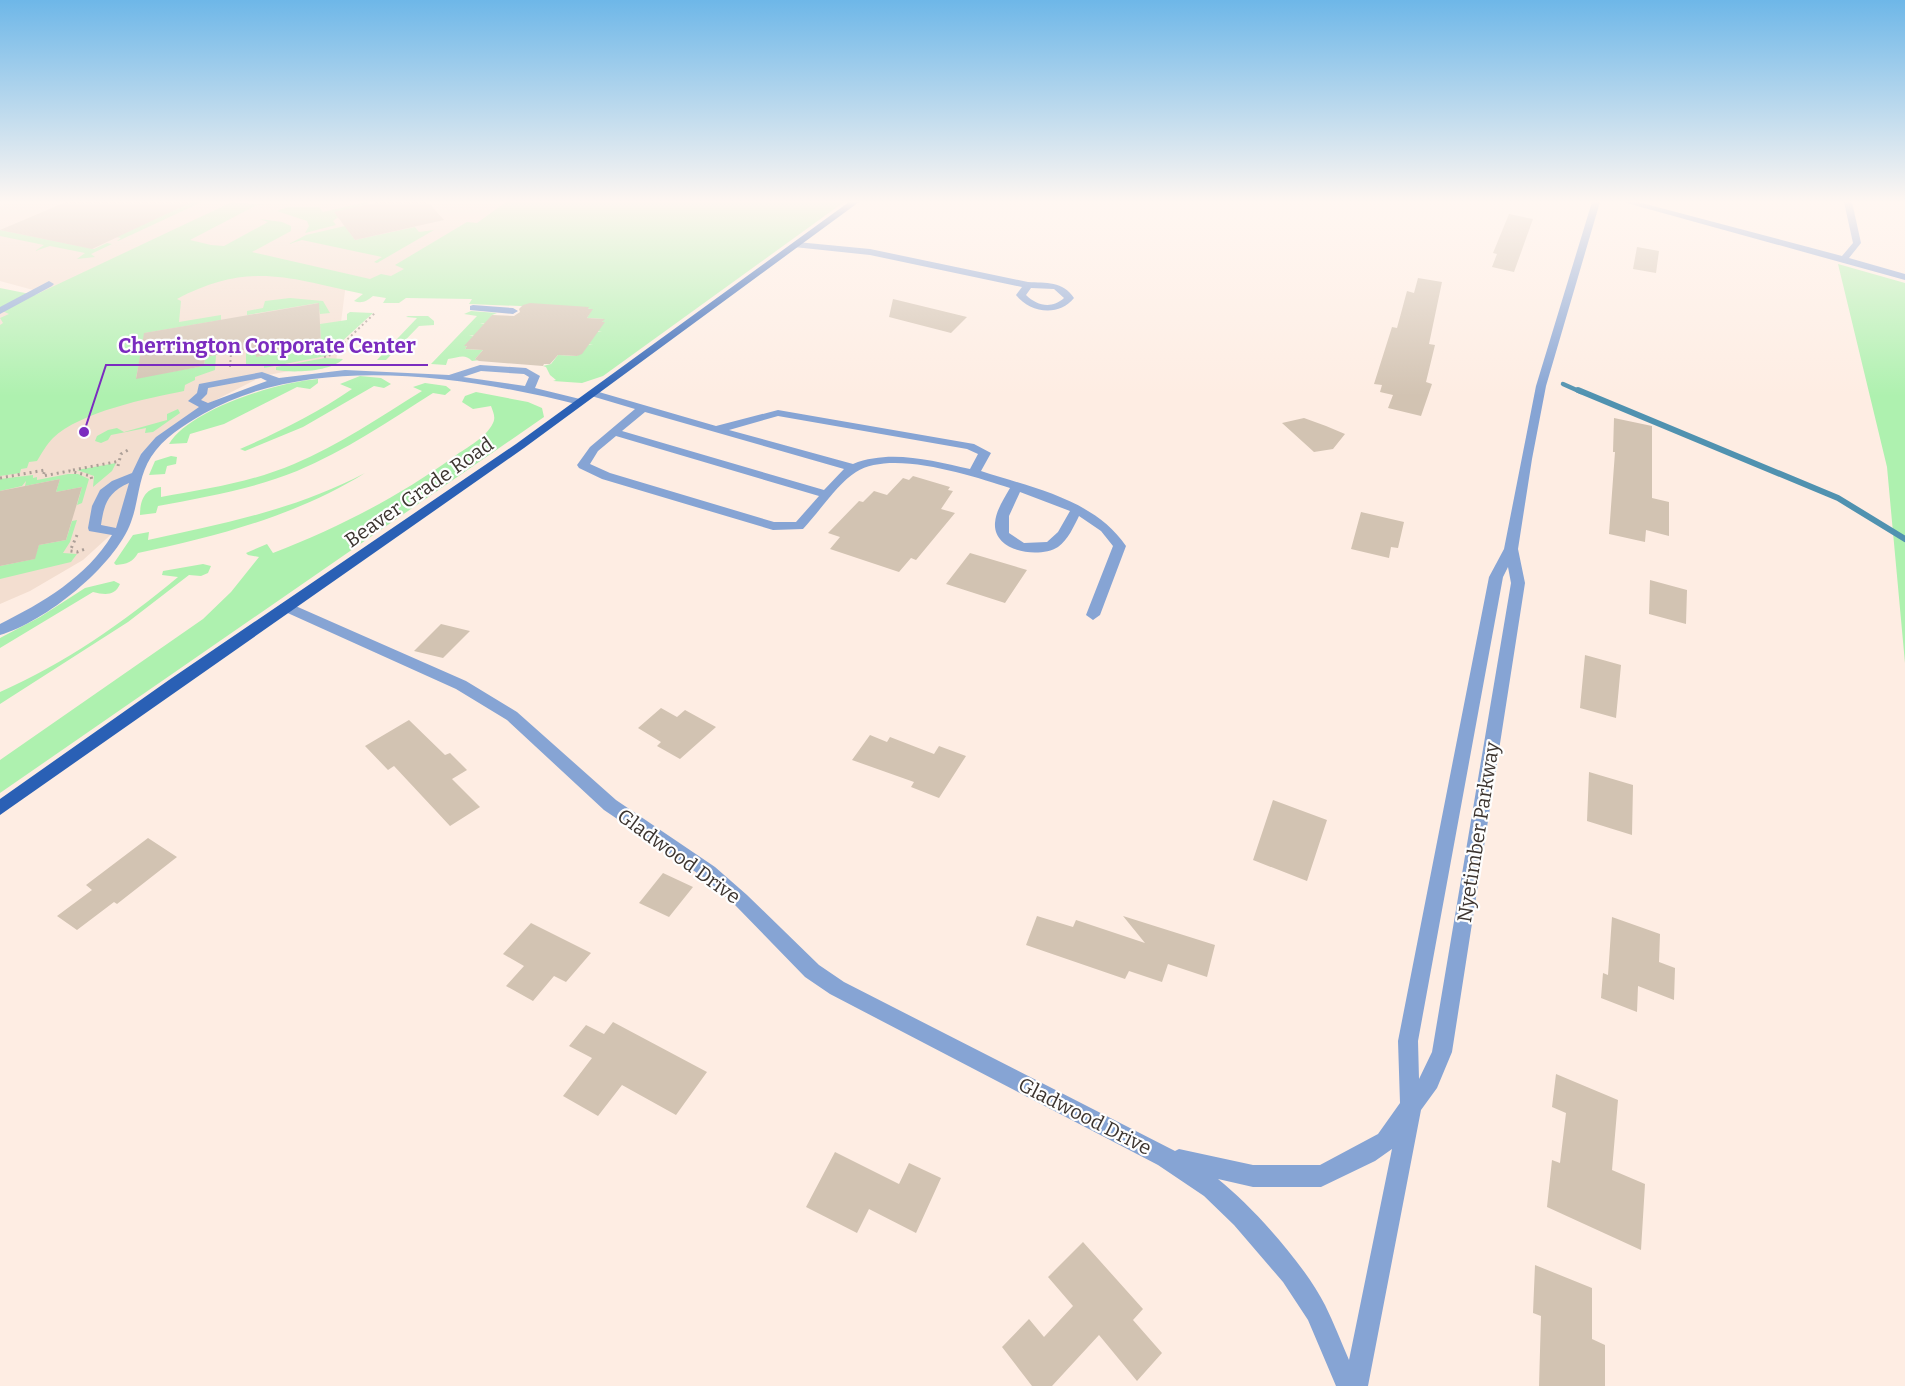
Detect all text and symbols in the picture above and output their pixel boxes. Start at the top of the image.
callout: Cherrington Corporate Center [106,326,428,365]
text: Cherrington Corporate Center [118,333,416,359]
street label: Beaver Grade Road [340,432,498,552]
street label: Nyetimber Parkway [1452,740,1504,924]
street label: Gladwood Drive [613,803,745,909]
street label: Gladwood Drive [1014,1072,1156,1160]

